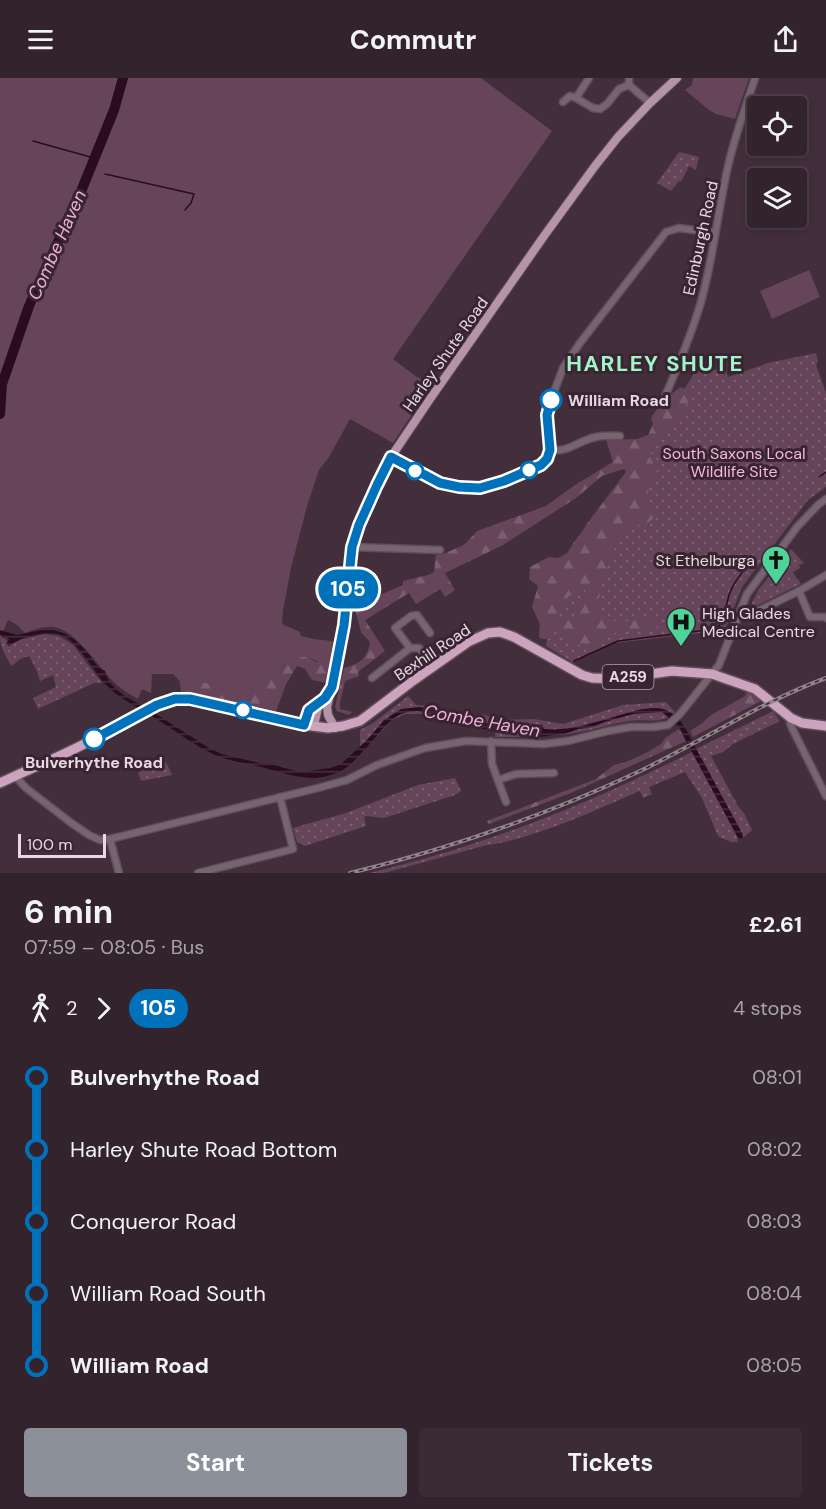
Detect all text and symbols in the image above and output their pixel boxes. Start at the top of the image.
text: Commutr [350,22,476,57]
icon: menu [24,23,57,56]
icon: share [769,23,802,56]
map controls [747,96,807,228]
button: locate [747,96,807,156]
button: layers [747,168,807,228]
street label: Edinburgh Road [678,179,723,297]
water label: Combe Haven [22,186,92,304]
street label: Harley Shute Road [398,293,493,416]
district label: HARLEY SHUTE [566,349,744,378]
marker: William Road [540,389,562,411]
place label: William Road [568,390,669,411]
park label: South Saxons Local Wildlife Site [662,443,806,482]
unlabelled marker [520,461,538,479]
unlabelled marker [406,462,424,480]
church icon: St Ethelburga [760,544,792,586]
place label: St Ethelburga [655,550,755,571]
line badge: 105 [314,570,382,608]
text: 105 [330,575,366,603]
place label: High Glades Medical Centre [702,603,815,642]
hospital icon: High Glades Medical Centre [665,606,697,648]
street label: Bexhill Road [390,619,475,686]
road number: A259 [602,665,654,689]
water label: Combe Haven [422,699,542,743]
unlabelled marker [234,701,252,719]
marker: Bulverhythe Road [83,728,105,750]
place label: Bulverhythe Road [25,752,163,773]
scale bar [18,831,106,858]
text: 100 m [27,834,72,855]
text: 6 min [24,890,113,933]
text: £2.61 [749,910,802,939]
text: 07:59 – 08:05 · Bus [24,934,204,960]
icon: walk [24,992,57,1025]
icon: forward [87,992,120,1025]
text: 105 [141,994,176,1022]
text: 2 [66,995,78,1021]
text: 4 stops [733,995,802,1021]
text: Bulverhythe Road [70,1063,260,1092]
text: 08:01 [752,1064,802,1090]
text: Harley Shute Road Bottom [70,1135,337,1164]
text: 08:02 [747,1136,802,1162]
text: Conqueror Road [70,1207,236,1236]
text: 08:03 [747,1208,802,1234]
text: William Road South [70,1279,266,1308]
text: 08:04 [746,1280,802,1306]
text: William Road [70,1351,209,1380]
text: 08:05 [746,1352,802,1378]
button: Start [24,1428,407,1497]
button: Tickets [419,1428,802,1497]

